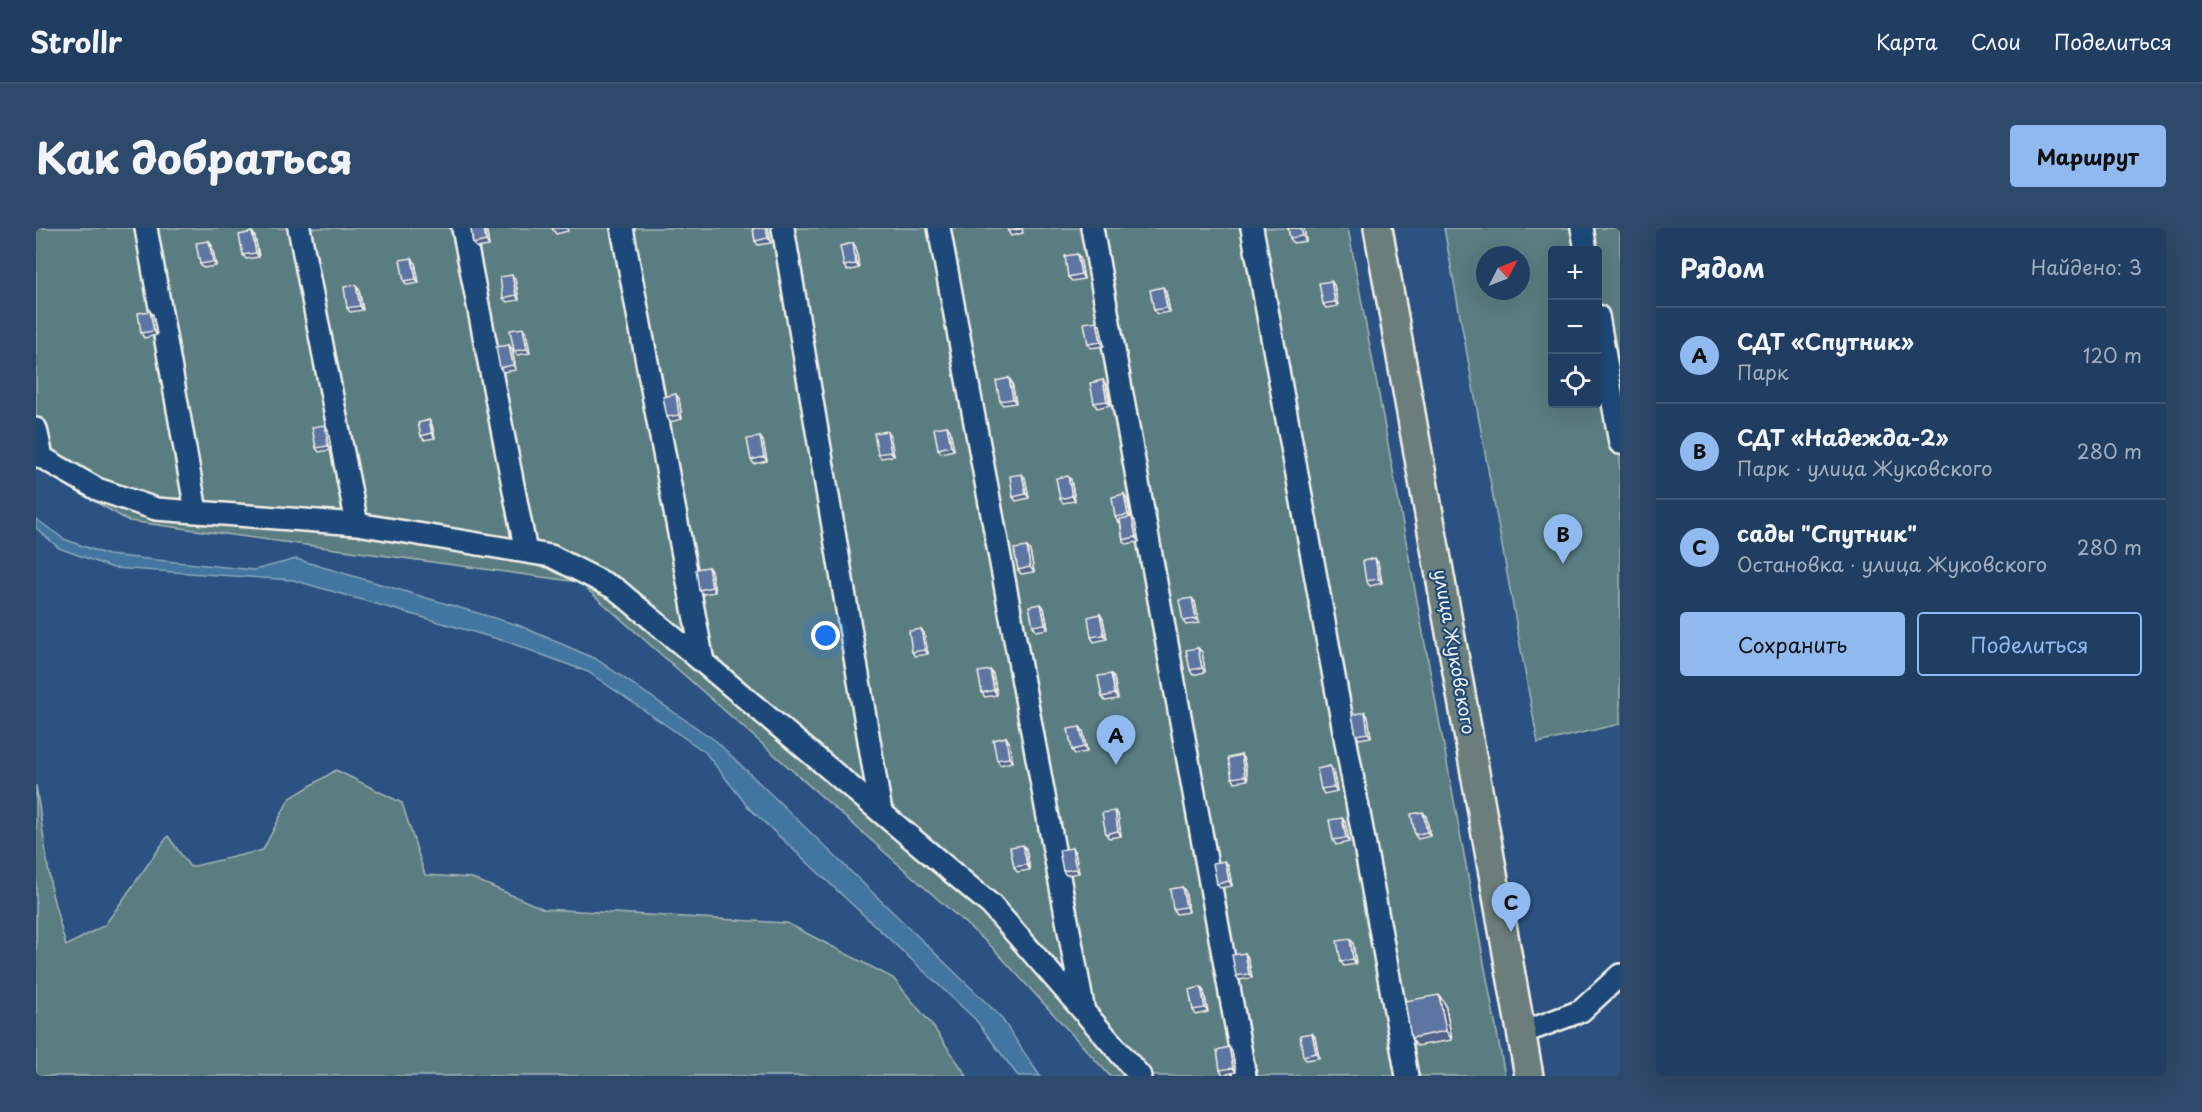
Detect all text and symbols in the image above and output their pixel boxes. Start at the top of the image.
text: Strollr [30,20,122,63]
text: Карта [1876,25,1938,57]
text: Слои [1971,25,2021,57]
text: Поделиться [2054,25,2172,57]
text: Как добраться [36,125,353,188]
button: Маршрут [2010,125,2166,187]
north arrow [1476,246,1530,300]
map controls [1548,246,1602,408]
button: + [1548,246,1602,300]
text: Рядом [1680,248,1765,287]
text: Найдено: 3 [2031,252,2142,282]
button: − [1548,300,1602,354]
text: СДТ «Спутник» [1737,324,1914,357]
text: A [1692,340,1707,370]
text: 120 m [2083,340,2142,370]
button: locate [1548,354,1602,408]
text: Парк [1737,357,1789,387]
text: СДТ «Надежда-2» [1737,420,1949,453]
text: B [1693,436,1706,466]
text: 280 m [2077,436,2142,466]
text: Парк · улица Жуковского [1737,453,1993,483]
pin: B [1544,514,1582,564]
text: сады "Спутник" [1737,516,1917,549]
text: C [1692,532,1707,562]
text: 280 m [2077,532,2142,562]
text: Остановка · улица Жуковского [1737,549,2047,579]
street label: улица Жуковского [1428,567,1483,736]
button: Сохранить [1680,612,1905,676]
button: Поделиться [1917,612,2142,676]
your location [811,621,840,650]
pin: A [1096,716,1136,765]
pin: C [1492,882,1530,932]

